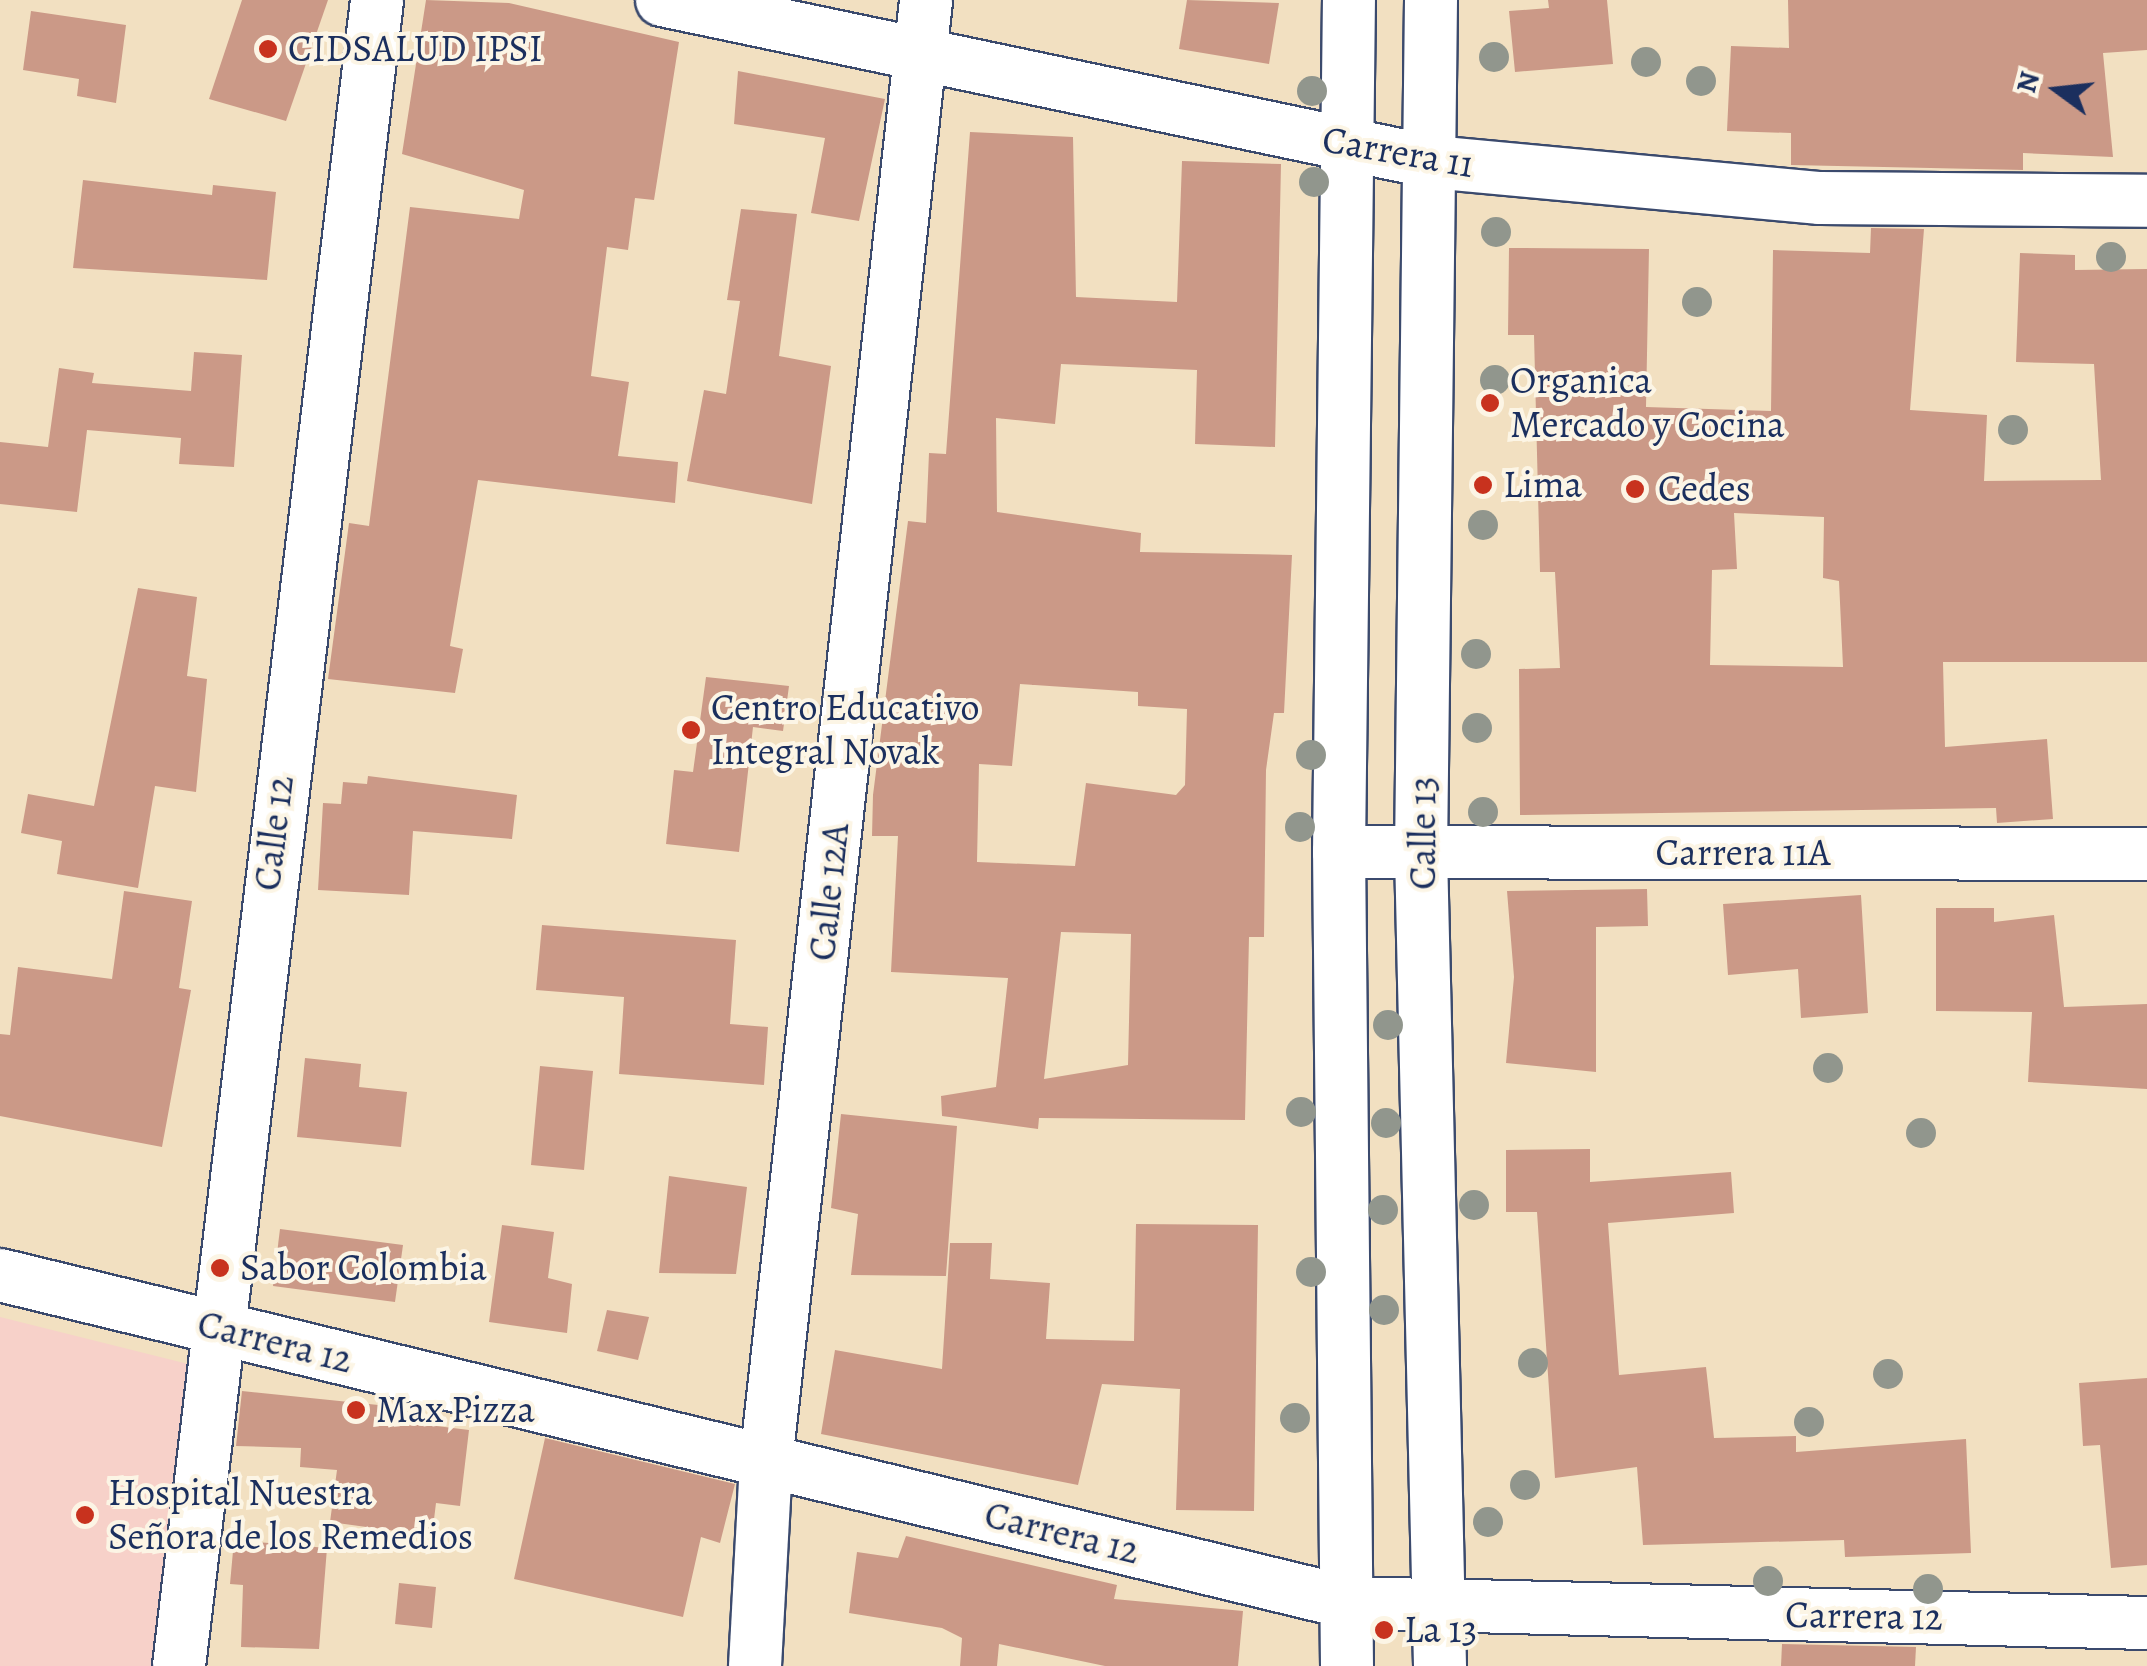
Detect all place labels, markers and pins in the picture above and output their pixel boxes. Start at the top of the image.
place label: CIDSALUD IPSI [288,26,542,72]
marker: CIDSALUD IPSI [257,38,279,60]
place label: Organica Mercado y Cocina [1510,358,1785,448]
marker: Organica Mercado y Cocina [1479,392,1501,414]
place label: Lima [1503,462,1582,508]
place label: Cedes [1658,466,1751,512]
marker: Lima [1472,474,1494,496]
marker: Cedes [1622,476,1648,502]
place label: Centro Educativo Integral Novak [711,685,979,774]
marker: Centro Educativo Integral Novak [680,719,702,741]
place label: Sabor Colombia [240,1245,487,1291]
marker: Sabor Colombia [209,1257,231,1279]
place label: Max Pizza [376,1387,535,1433]
marker: Max Pizza [345,1399,367,1421]
place label: Hospital Nuestra Señora de los Remedios [108,1470,473,1560]
marker: Hospital Nuestra Señora de los Remedios [72,1502,98,1528]
place label: La 13 [1404,1607,1477,1653]
marker: La 13 [1373,1619,1395,1641]

